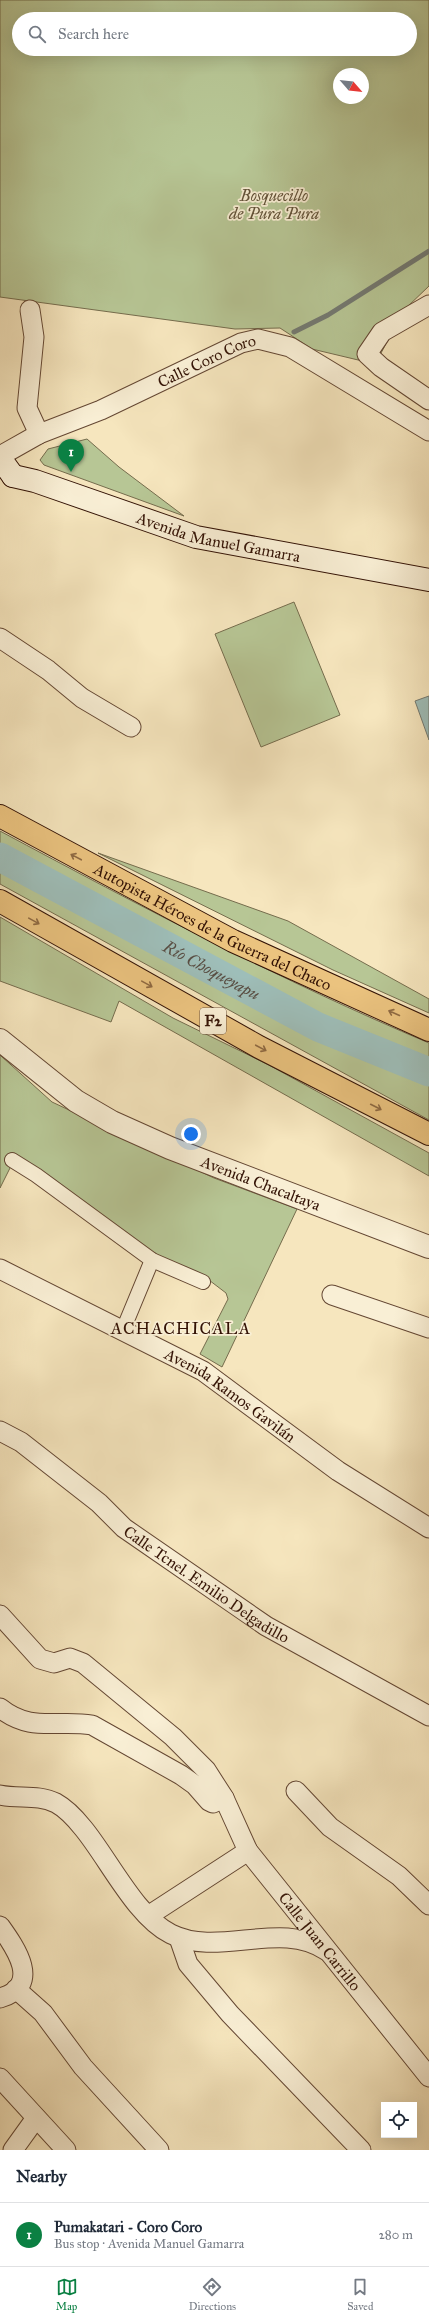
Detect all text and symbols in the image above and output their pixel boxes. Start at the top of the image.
search box [12,12,417,56]
icon: search [26,23,48,45]
text: Search here [58,25,129,43]
north arrow [333,68,369,104]
park label: Bosquecillo de Pura Pura [228,186,319,223]
street label: Calle Coro Coro [154,330,257,391]
pin: 1 [58,439,84,472]
street label: Avenida Manuel Gamarra [133,507,302,566]
one-way arrow [70,853,82,861]
street label: Autopista Héroes de la Guerra del Chaco [90,858,335,994]
one-way arrow [28,917,40,925]
water label: Río Choqueyapu [159,935,264,1005]
one-way arrow [141,981,153,989]
road number: F2 [200,1008,226,1034]
one-way arrow [388,1009,400,1017]
one-way arrow [254,1045,266,1052]
one-way arrow [370,1104,382,1111]
your location [181,1124,201,1144]
street label: Avenida Chacaltaya [198,1151,324,1214]
district label: ACHACHICALA [110,1318,251,1339]
street label: Avenida Ramos Gavilán [161,1343,300,1446]
street label: Calle Tcnel. Emilio Delgadillo [120,1521,293,1647]
street label: Calle Juan Carrillo [275,1888,365,1994]
map controls [381,2102,417,2138]
button: locate [381,2102,417,2138]
text: Nearby [16,2166,67,2187]
text: Pumakatari - Coro Coro [54,2218,202,2236]
text: 1 [26,2227,32,2243]
text: 280 m [378,2227,413,2243]
text: Bus stop · Avenida Manuel Gamarra [54,2236,244,2252]
tab: Map [56,2276,78,2313]
tab: Directions [189,2276,236,2313]
tab: Saved [347,2276,373,2313]

